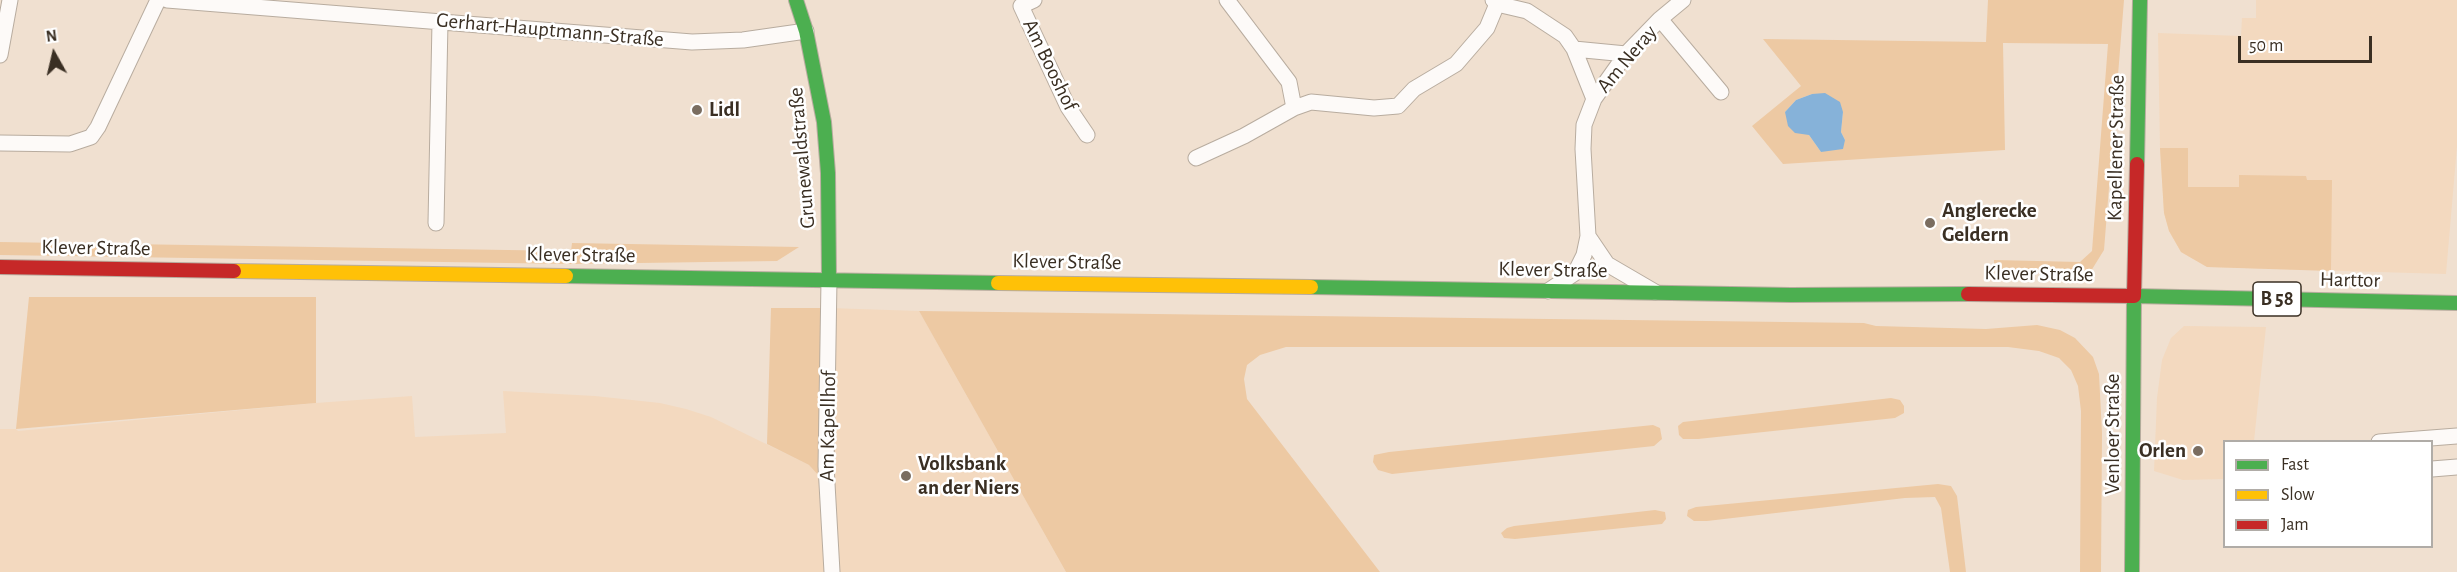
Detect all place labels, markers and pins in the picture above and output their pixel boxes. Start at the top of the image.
place label: Lidl [709,97,740,123]
marker: Lidl [690,103,704,117]
place label: Anglerecke Geldern [1942,198,2037,248]
marker: Anglerecke Geldern [1923,216,1937,230]
place label: Orlen [2139,438,2186,464]
marker: Orlen [2191,444,2205,458]
place label: Volksbank an der Niers [918,451,1019,501]
marker: Volksbank an der Niers [899,469,913,483]

